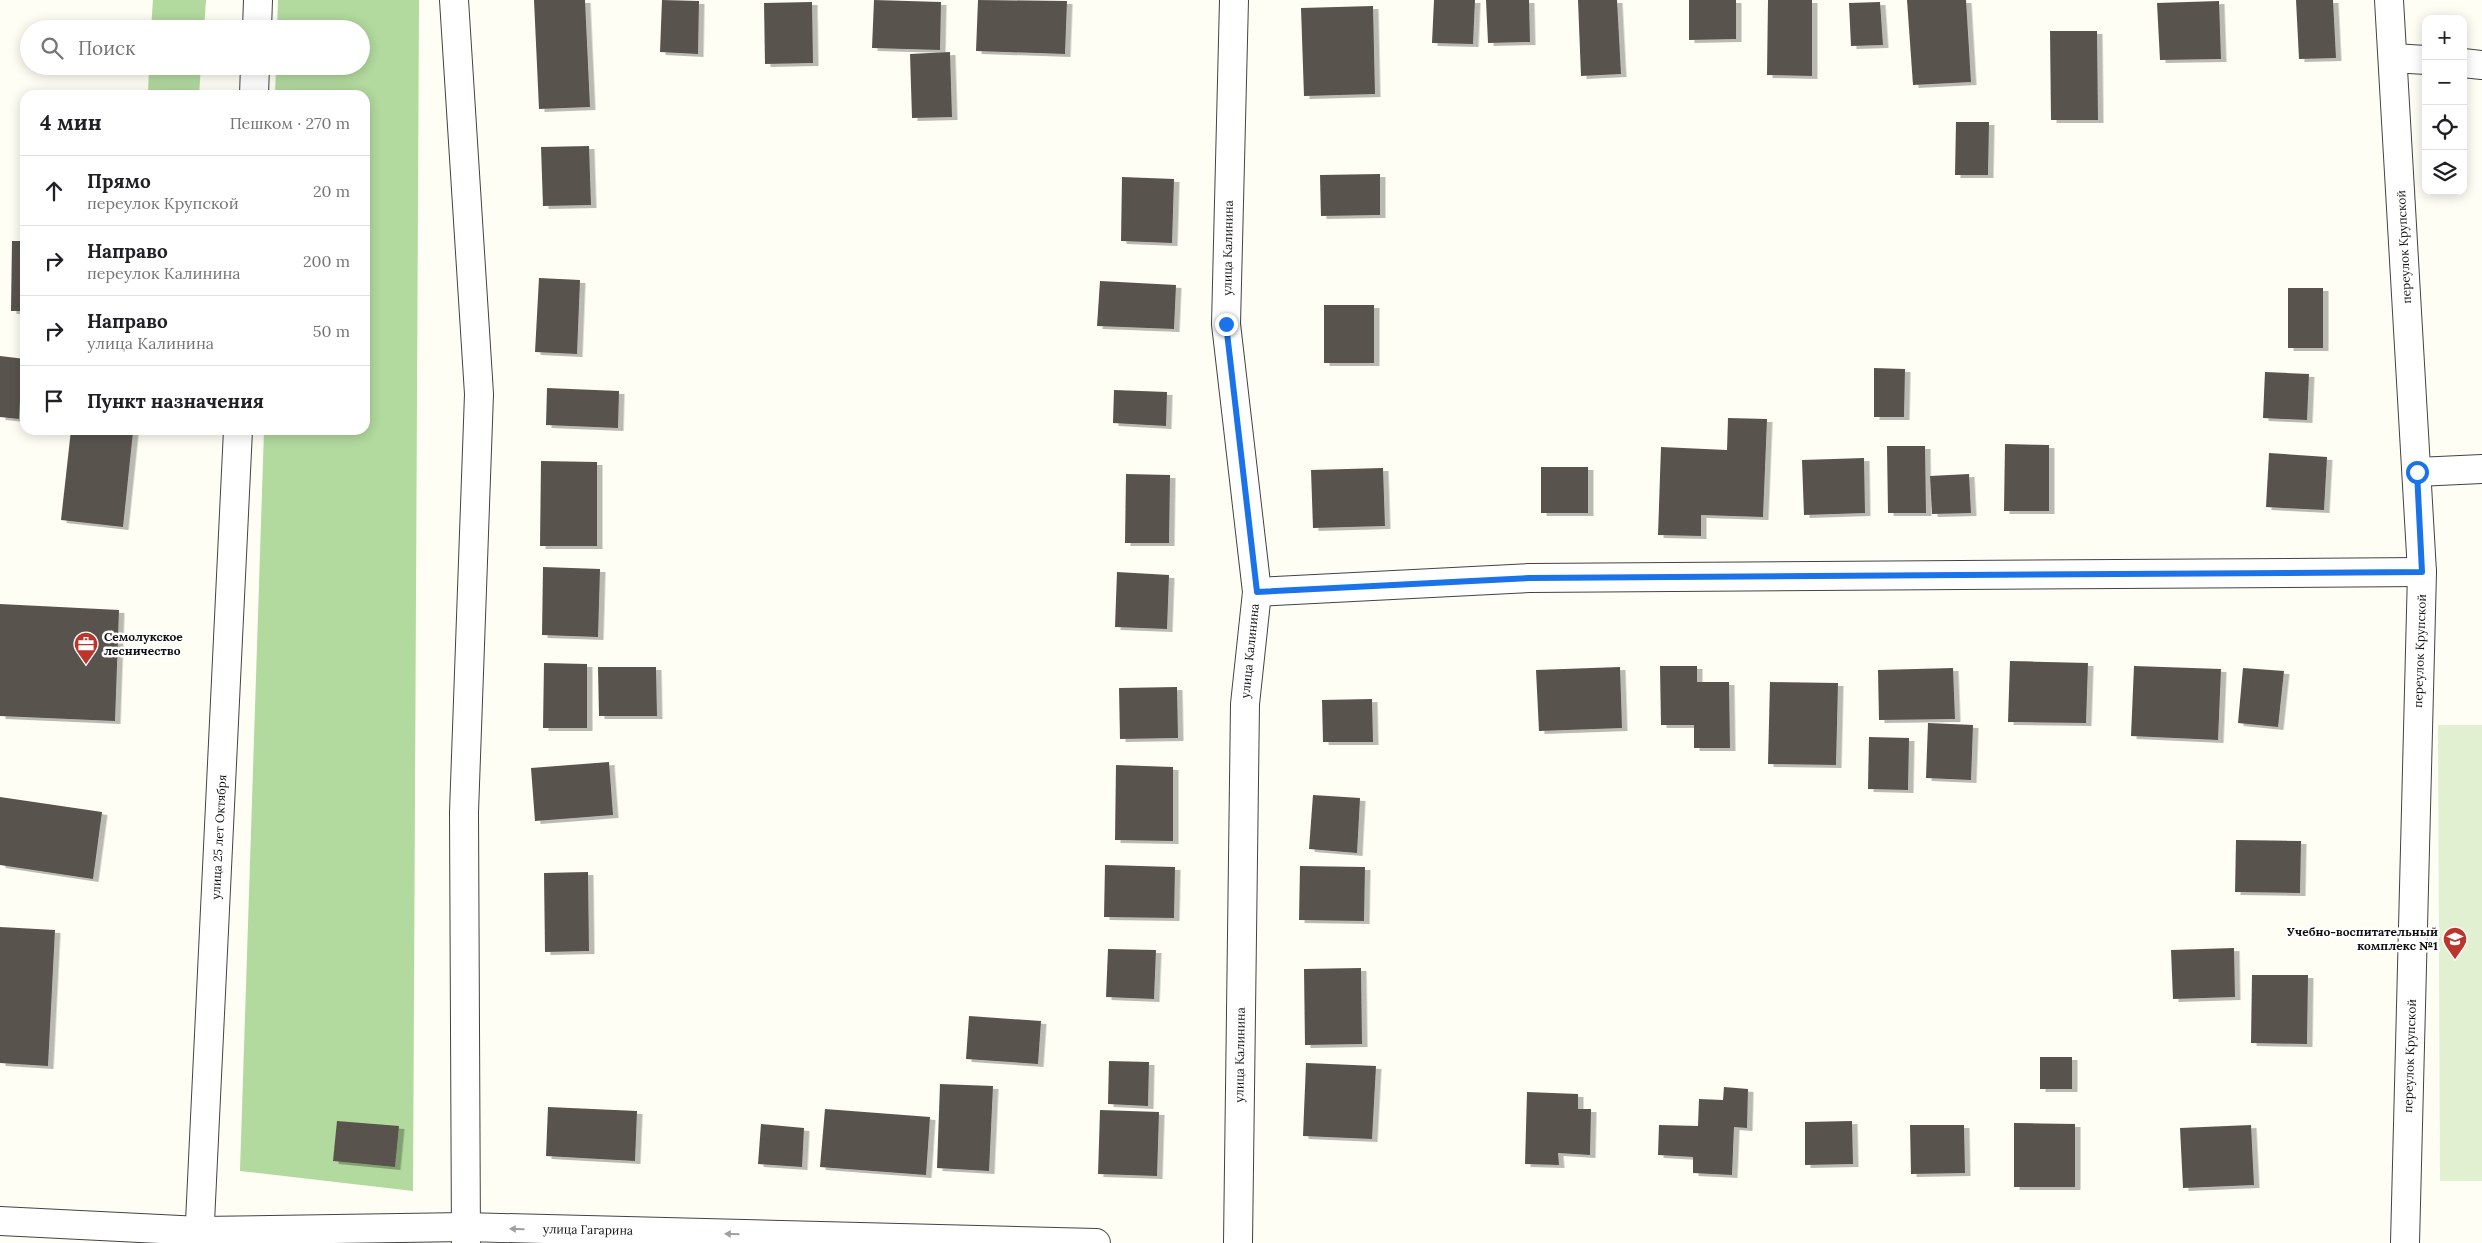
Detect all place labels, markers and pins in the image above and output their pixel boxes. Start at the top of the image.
place label: Семолукское лесничество [104,629,183,658]
office icon: Семолукское лесничество [73,631,99,665]
place label: Учебно-воспитательный комплекс №1 [2287,924,2438,953]
school or university icon: Учебно-воспитательный комплекс №1 [2442,926,2468,960]

